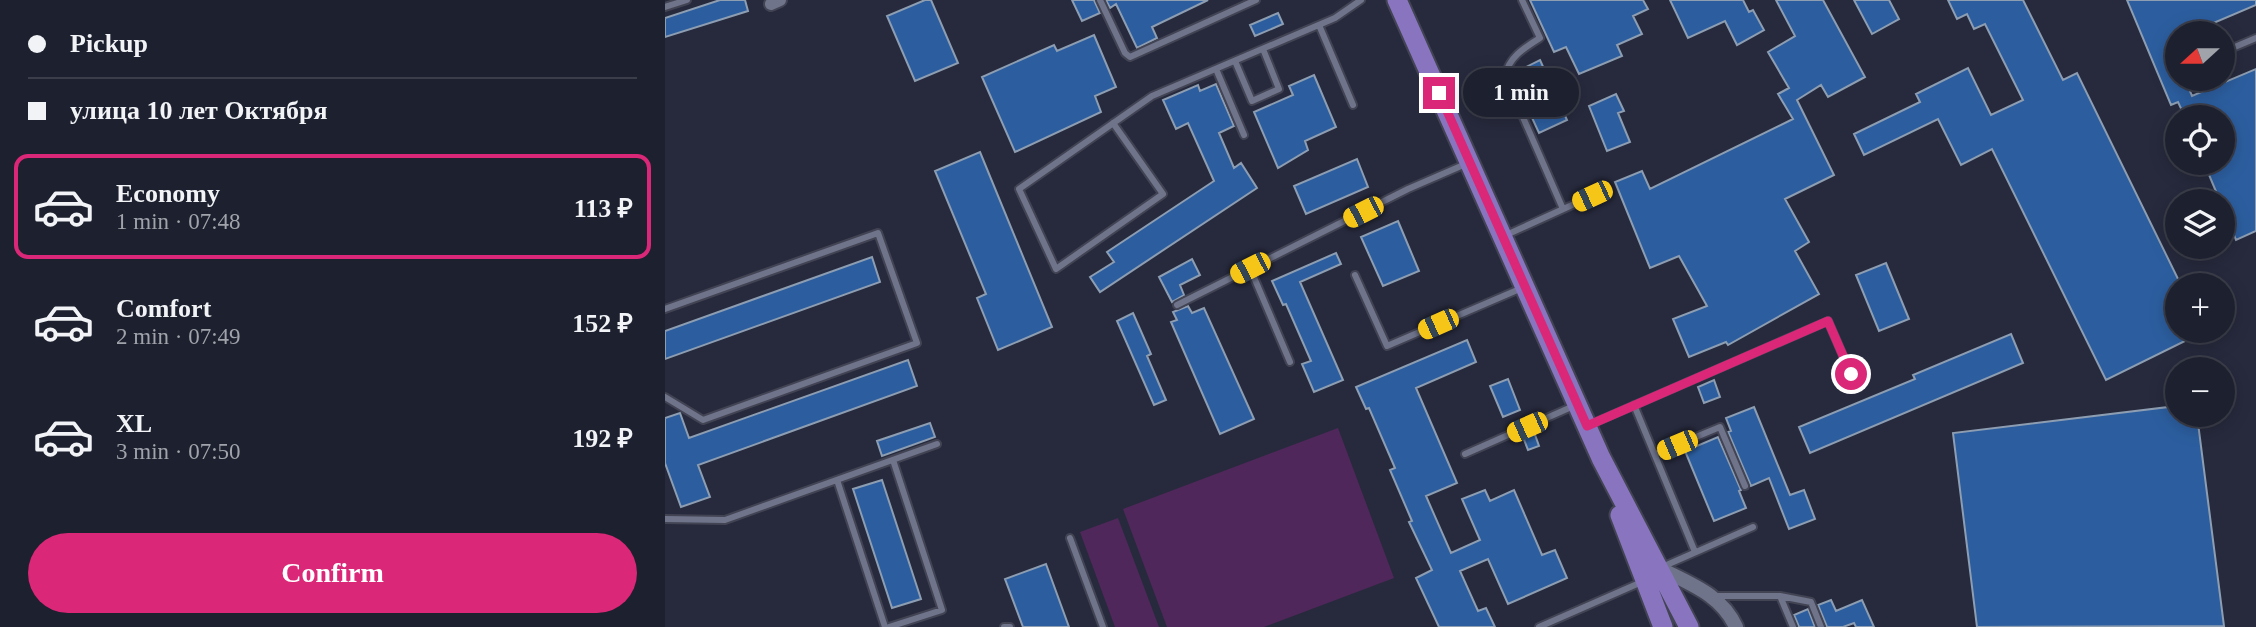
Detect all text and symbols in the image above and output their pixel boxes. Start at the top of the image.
north arrow [2165,21,2235,91]
map controls [2165,21,2235,427]
text: Pickup [70,29,148,58]
callout: 1 min [1463,68,1579,118]
route end [1423,77,1455,109]
text: 1 min [1493,80,1549,105]
text: улица 10 лет Октября [70,96,328,125]
button: locate [2165,105,2235,175]
icon: car [32,175,95,238]
car [1569,178,1616,214]
text: Economy [116,179,220,208]
button: layers [2165,189,2235,259]
car [1340,193,1387,231]
text: 113 ₽ [574,194,633,223]
text: 1 min · 07:48 [116,209,241,234]
car [1227,249,1274,287]
button: + [2165,273,2235,343]
icon: car [32,290,95,353]
text: Comfort [116,294,211,323]
car [1415,306,1462,342]
text: 152 ₽ [572,309,633,338]
text: 2 min · 07:49 [116,324,241,349]
button: − [2165,357,2235,427]
route start [1835,358,1867,390]
icon: car [32,405,95,468]
text: XL [116,409,152,438]
car [1504,409,1551,445]
text: 192 ₽ [572,424,633,453]
car [1654,427,1701,463]
text: 3 min · 07:50 [116,439,241,464]
button: Confirm [28,533,637,613]

